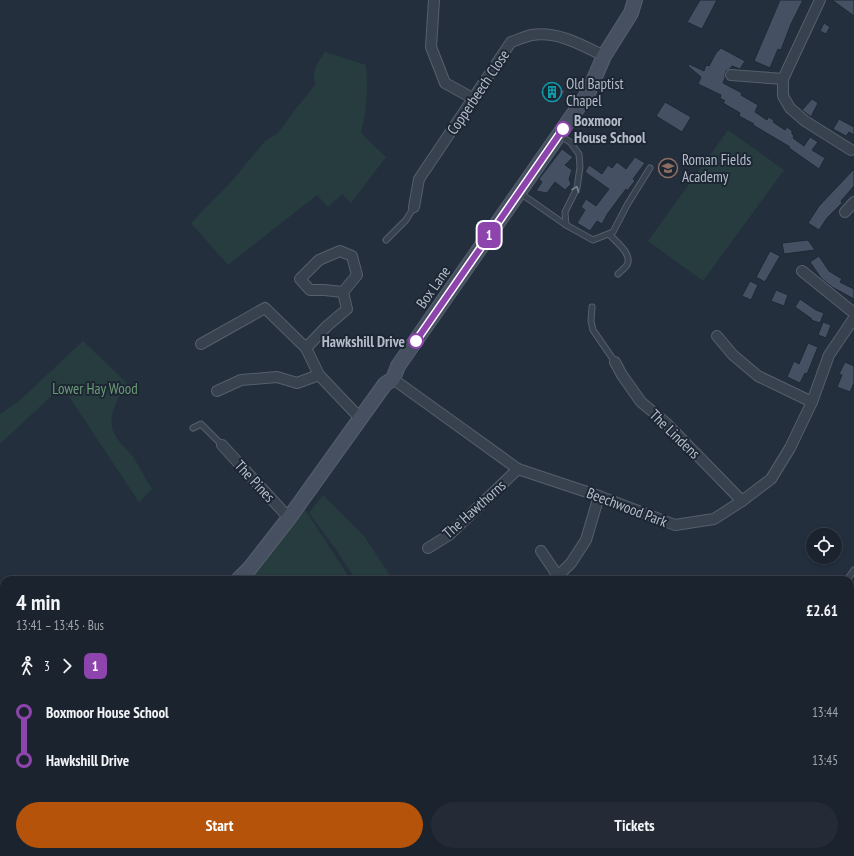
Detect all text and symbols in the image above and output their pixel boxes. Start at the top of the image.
street label: Copperbeech Close [443,46,513,138]
place label: Old Baptist Chapel [566,74,624,110]
building icon: Old Baptist Chapel [541,81,563,103]
place label: Boxmoor House School [574,111,646,147]
marker: Boxmoor House School [555,121,571,137]
place label: Roman Fields Academy [682,150,751,186]
school or university icon: Roman Fields Academy [657,157,679,179]
one-way arrow [571,185,579,192]
line badge: 1 [476,222,502,248]
text: 1 [486,226,492,244]
street label: Box Lane [412,262,454,312]
place label: Hawkshill Drive [322,332,405,351]
marker: Hawkshill Drive [408,333,424,349]
park label: Lower Hay Wood [52,379,138,398]
street label: The Lindens [646,405,704,463]
street label: The Pines [231,456,279,506]
street label: The Hawthorns [438,476,510,542]
street label: Beechwood Park [584,483,670,531]
map controls [806,528,842,564]
button: locate [806,528,842,564]
text: 4 min [16,588,60,616]
text: £2.61 [806,601,838,620]
text: 13:41 – 13:45 · Bus [16,617,104,634]
icon: walk [16,655,38,677]
icon: forward [56,655,78,677]
text: 1 [92,657,99,675]
text: 3 [44,658,50,675]
text: Boxmoor House School [46,703,169,722]
text: 13:44 [812,704,838,721]
text: Hawkshill Drive [46,751,129,770]
text: 13:45 [812,752,838,769]
button: Start [16,802,423,848]
button: Tickets [431,802,838,848]

